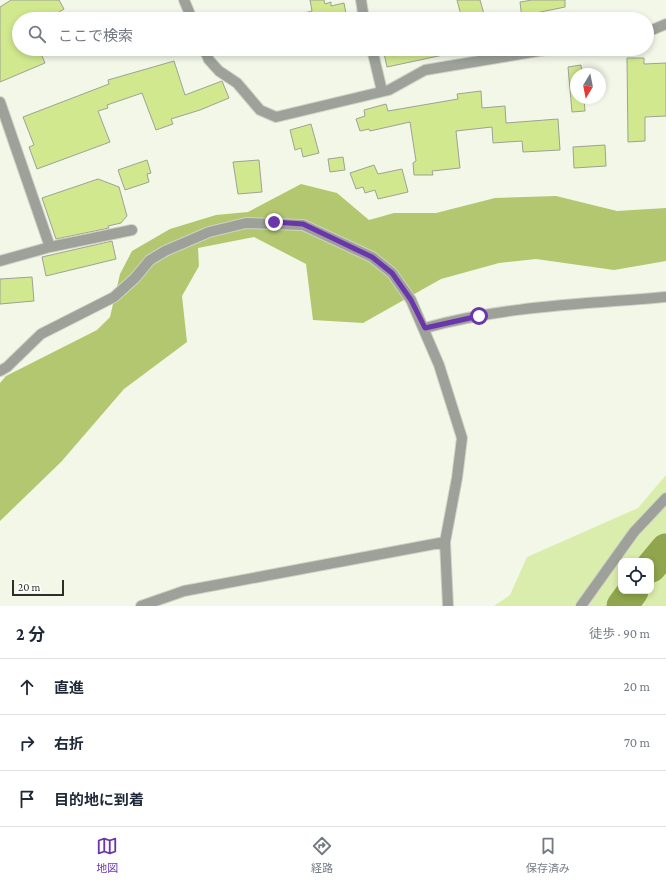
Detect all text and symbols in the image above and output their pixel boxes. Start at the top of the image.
search box [12,12,654,56]
icon: search [26,23,48,45]
text: ここで検索 [58,28,133,44]
north arrow [570,68,606,104]
route end [265,213,283,231]
route start [470,307,488,325]
map controls [618,558,654,594]
button: locate [618,558,654,594]
scale bar [12,578,64,597]
text: 20 m [18,581,40,593]
text: 2 分 [16,625,45,644]
text: 徒歩 · 90 m [589,626,650,641]
icon: ahead [16,676,38,698]
text: 20 m [624,679,650,694]
text: 直進 [54,680,84,696]
icon: right [16,732,38,754]
text: 70 m [624,735,650,750]
text: 右折 [54,736,84,752]
icon: arrive [16,788,38,810]
text: 目的地に到着 [54,792,144,808]
tab: 地図 [96,835,118,875]
tab: 経路 [311,835,333,875]
tab: 保存済み [526,835,570,875]

